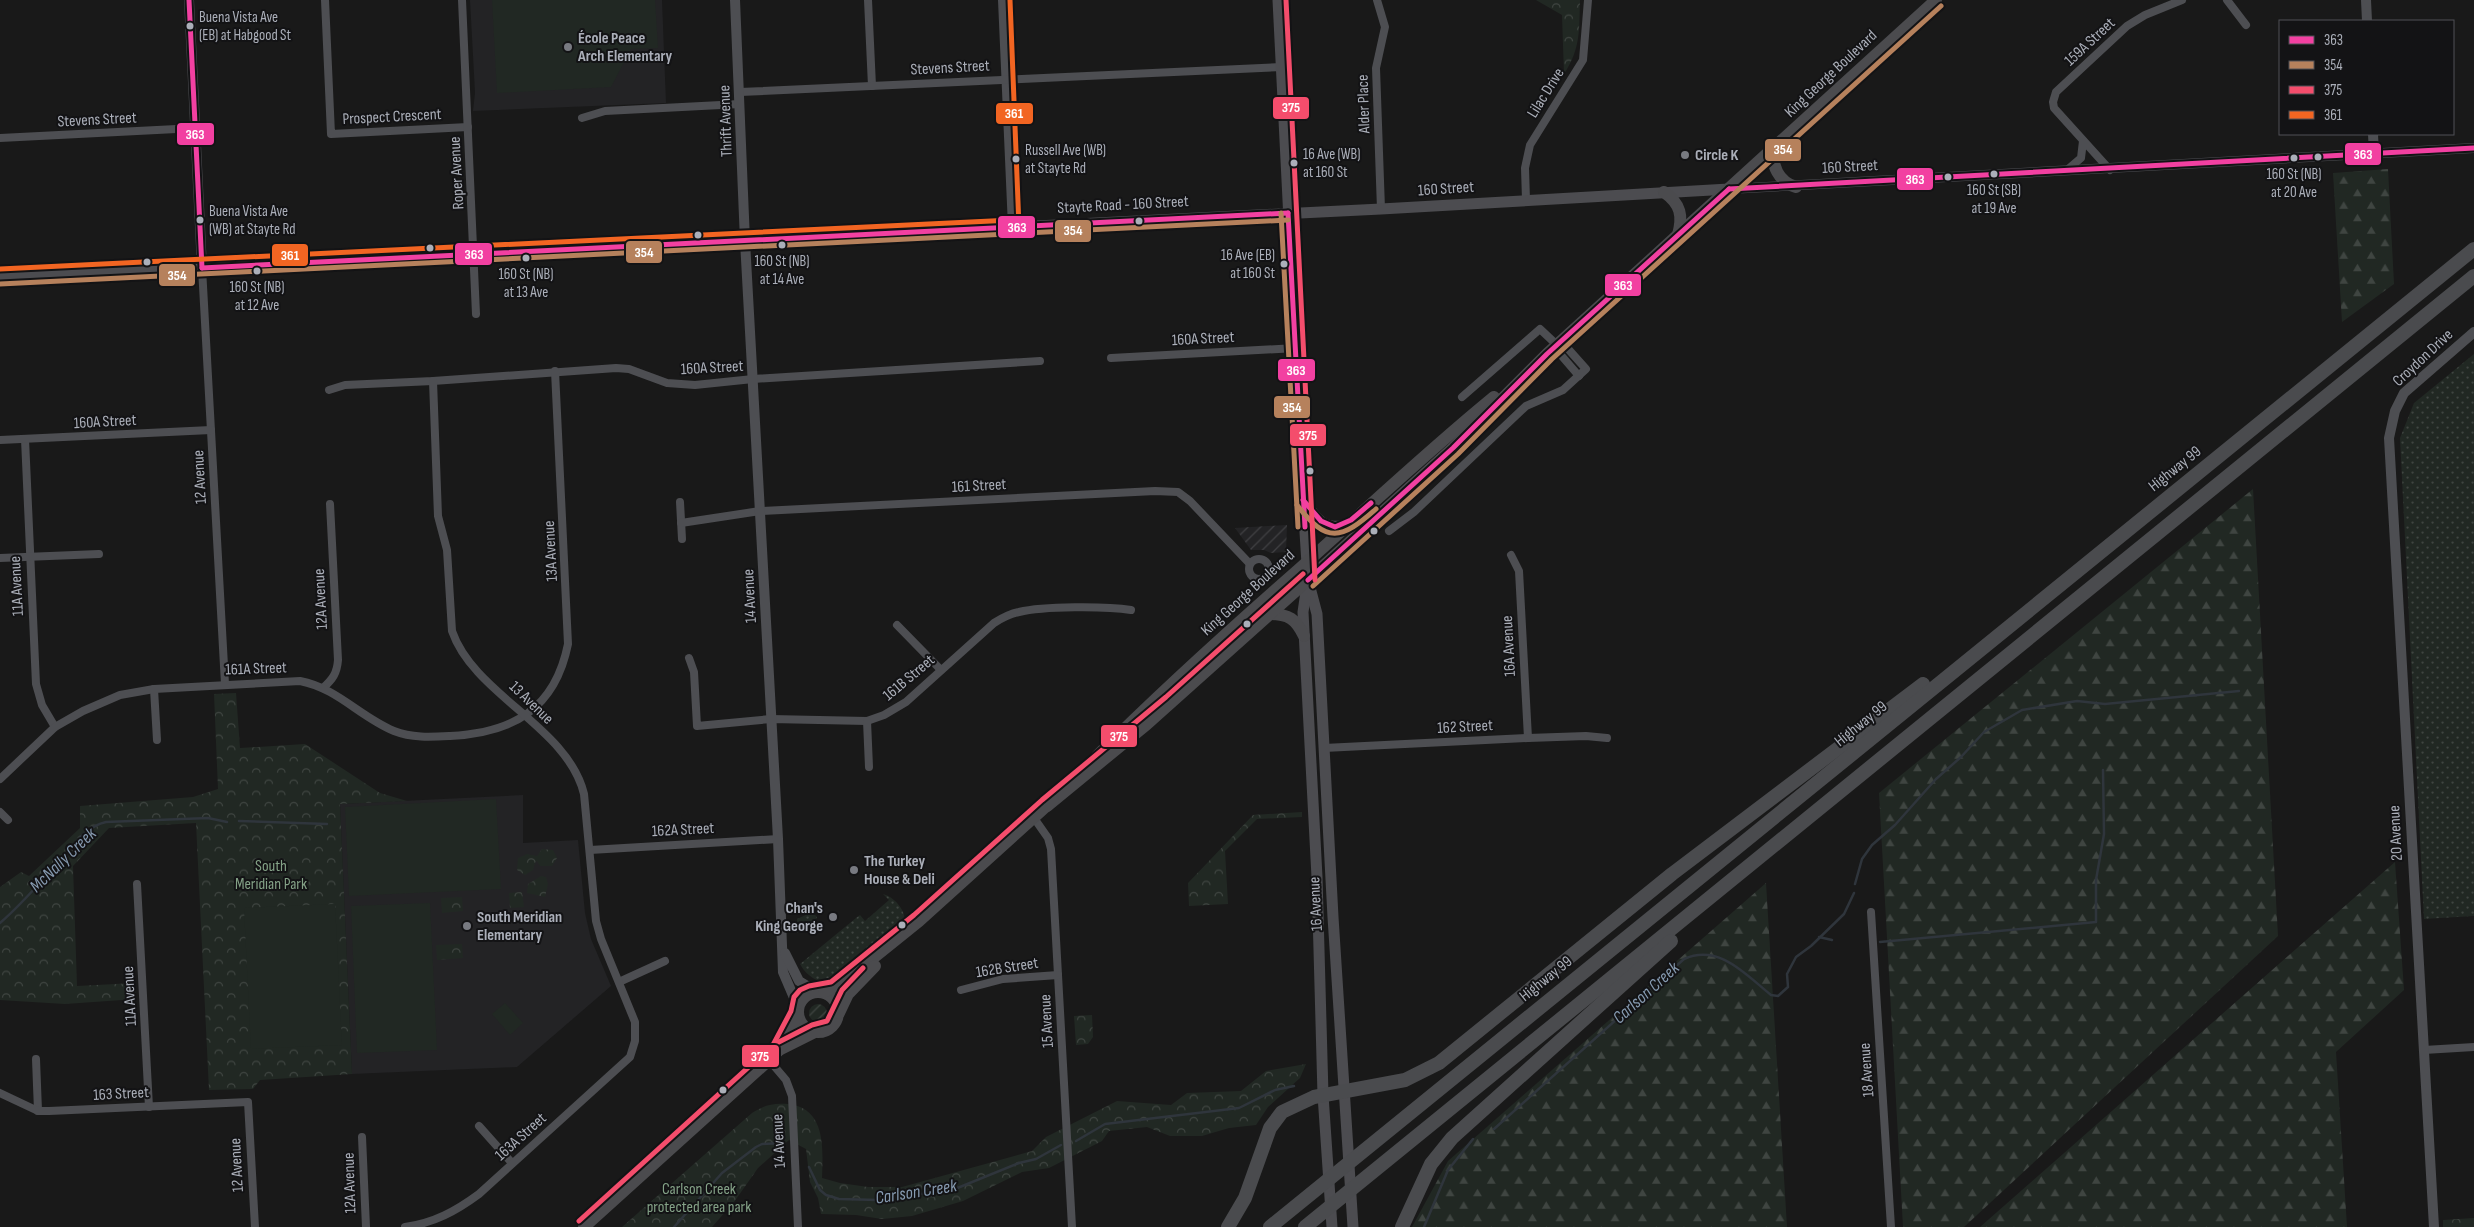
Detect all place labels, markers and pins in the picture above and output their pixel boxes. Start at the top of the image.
place label: Buena Vista Ave (EB) at Habgood St [199,8,291,45]
marker: Buena Vista Ave (EB) at Habgood St [185,21,195,31]
place label: École Peace Arch Elementary [577,29,673,66]
marker: École Peace Arch Elementary [562,41,574,53]
place label: Russell Ave (WB) at Stayte Rd [1025,141,1106,178]
place label: 16 Ave (WB) at 160 St [1303,145,1360,182]
place label: Circle K [1695,146,1739,165]
marker: Circle K [1679,149,1691,161]
unlabelled marker [2313,152,2323,162]
marker: 160 St (NB) at 20 Ave [2289,153,2299,163]
marker: Russell Ave (WB) at Stayte Rd [1011,154,1021,164]
marker: 16 Ave (WB) at 160 St [1289,158,1299,168]
place label: 160 St (NB) at 20 Ave [2266,165,2322,202]
marker: 160 St (SB) at 19 Ave [1989,169,1999,179]
unlabelled marker [1943,172,1953,182]
place label: 160 St (SB) at 19 Ave [1967,181,2021,218]
place label: Buena Vista Ave (WB) at Stayte Rd [209,202,295,239]
marker: Buena Vista Ave (WB) at Stayte Rd [195,215,205,225]
unlabelled marker [1134,216,1144,226]
unlabelled marker [693,230,703,240]
marker: 160 St (NB) at 14 Ave [777,240,787,250]
unlabelled marker [425,243,435,253]
place label: 16 Ave (EB) at 160 St [1221,246,1275,283]
place label: 160 St (NB) at 14 Ave [754,252,810,289]
marker: 160 St (NB) at 13 Ave [521,253,531,263]
unlabelled marker [142,257,152,267]
marker: 16 Ave (EB) at 160 St [1279,259,1289,269]
place label: 160 St (NB) at 13 Ave [498,265,554,302]
marker: 160 St (NB) at 12 Ave [252,266,262,276]
place label: 160 St (NB) at 12 Ave [229,278,285,315]
unlabelled marker [1305,466,1315,476]
unlabelled marker [1369,526,1379,536]
unlabelled marker [1242,619,1252,629]
place label: The Turkey House & Deli [864,852,935,889]
marker: The Turkey House & Deli [848,864,860,876]
place label: Chan's King George [755,899,823,936]
place label: South Meridian Elementary [477,908,562,945]
marker: Chan's King George [827,911,839,923]
marker: South Meridian Elementary [461,920,473,932]
unlabelled marker [897,920,907,930]
unlabelled marker [718,1085,728,1095]

